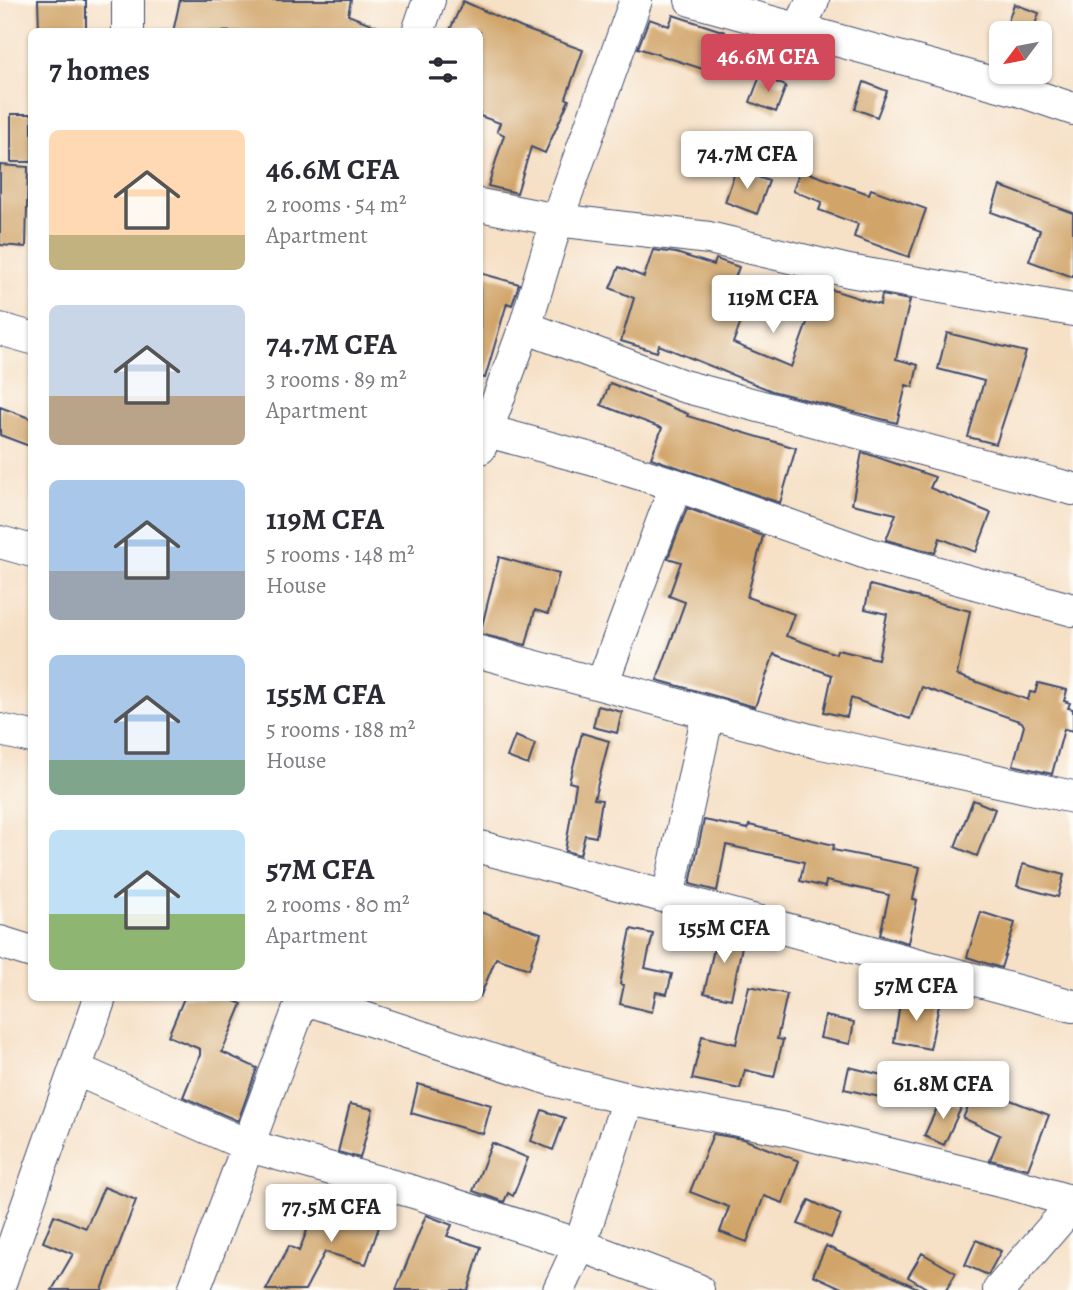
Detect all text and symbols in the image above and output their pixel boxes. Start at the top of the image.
north arrow [989,21,1052,84]
map controls [989,21,1052,84]
pin: 46.6M CFA [688,34,848,94]
text: 46.6M CFA [717,41,819,72]
text: 7 homes [49,50,150,90]
icon: filters [424,51,462,89]
pin: 74.7M CFA [667,132,827,191]
text: 74.7M CFA [697,138,797,169]
text: 46.6M CFA [266,149,399,189]
icon: home [105,158,189,242]
text: 2 rooms · 54 m² [266,189,407,220]
text: Apartment [266,220,368,251]
pin: 119M CFA [701,276,845,335]
text: 119M CFA [728,282,818,313]
text: 74.7M CFA [266,324,397,364]
icon: home [105,333,189,417]
text: 3 rooms · 89 m² [266,364,407,395]
text: Apartment [266,395,368,426]
text: 119M CFA [266,499,384,539]
icon: home [105,508,189,592]
text: 5 rooms · 148 m² [266,539,415,570]
text: House [266,570,326,601]
text: 155M CFA [266,674,385,714]
icon: home [105,683,189,767]
text: 5 rooms · 188 m² [266,714,415,745]
text: House [266,745,326,776]
text: 57M CFA [266,849,374,889]
icon: home [105,858,189,942]
text: 2 rooms · 80 m² [266,889,410,920]
pin: 155M CFA [652,906,796,965]
text: 155M CFA [678,912,770,943]
text: Apartment [266,920,368,951]
pin: 57M CFA [851,964,981,1023]
text: 57M CFA [875,970,957,1001]
pin: 61.8M CFA [863,1062,1023,1121]
text: 61.8M CFA [893,1068,993,1099]
pin: 77.5M CFA [251,1184,411,1244]
text: 77.5M CFA [281,1191,381,1222]

